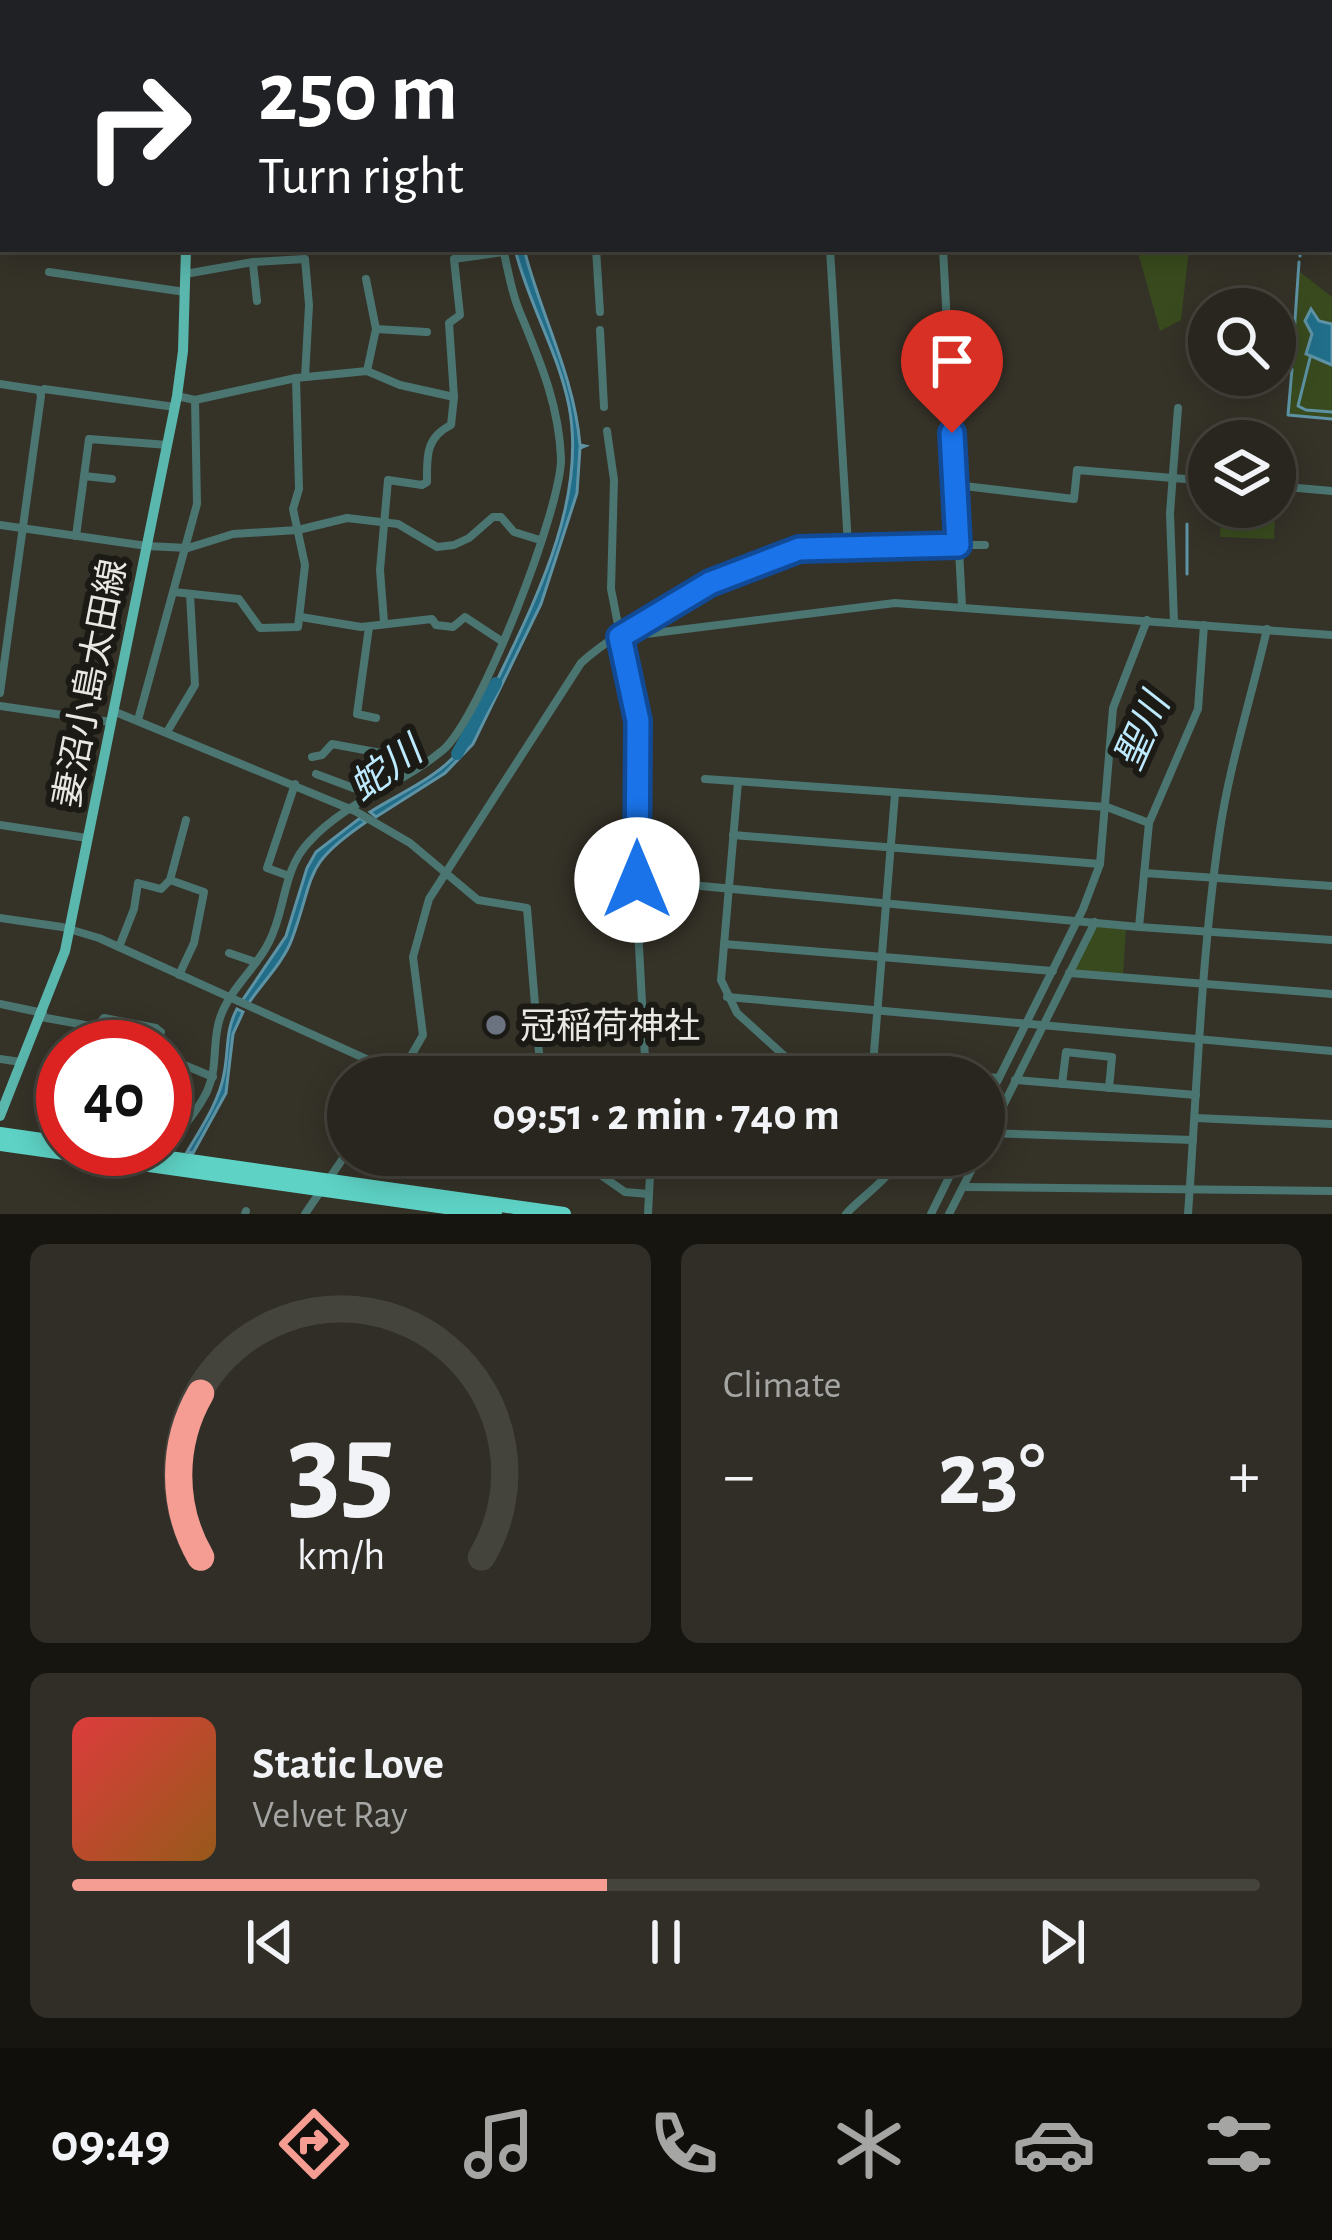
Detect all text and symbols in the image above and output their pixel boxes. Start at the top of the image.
icon: right [60,48,216,204]
text: 250 m [258,52,458,136]
text: Turn right [258,150,464,204]
map controls [1188,288,1296,528]
button: search [1188,288,1296,396]
pin [901,310,1003,433]
icon: arrive [919,328,985,394]
button: layers [1188,420,1296,528]
street label: 妻沼小島太田線 [47,556,133,811]
water label: 聖川 [1109,684,1179,776]
water label: 蛇川 [342,727,433,809]
position arrow [574,817,700,943]
place label: 冠稲荷神社 [520,1007,700,1045]
marker: 冠稲荷神社 [483,1012,509,1038]
speed limit sign: 40 [36,1020,192,1176]
text: 09:51 · 2 min · 740 m [492,1093,840,1138]
text: Climate [723,1366,841,1405]
text: 35 [287,1406,394,1531]
text: 23° [938,1431,1045,1521]
text: − [723,1443,755,1509]
text: + [1228,1443,1260,1509]
text: km/h [296,1534,385,1577]
text: Static Love [252,1742,444,1787]
text: Velvet Ray [252,1796,408,1835]
icon: previous [237,1909,303,1975]
icon: pause [633,1909,699,1975]
icon: next [1029,1909,1095,1975]
icon: directions [272,2102,356,2186]
icon: music [457,2102,541,2186]
icon: phone [642,2102,726,2186]
icon: climate [827,2102,911,2186]
icon: car [1012,2102,1096,2186]
icon: filters [1197,2102,1281,2186]
text: 09:49 [51,2117,170,2171]

